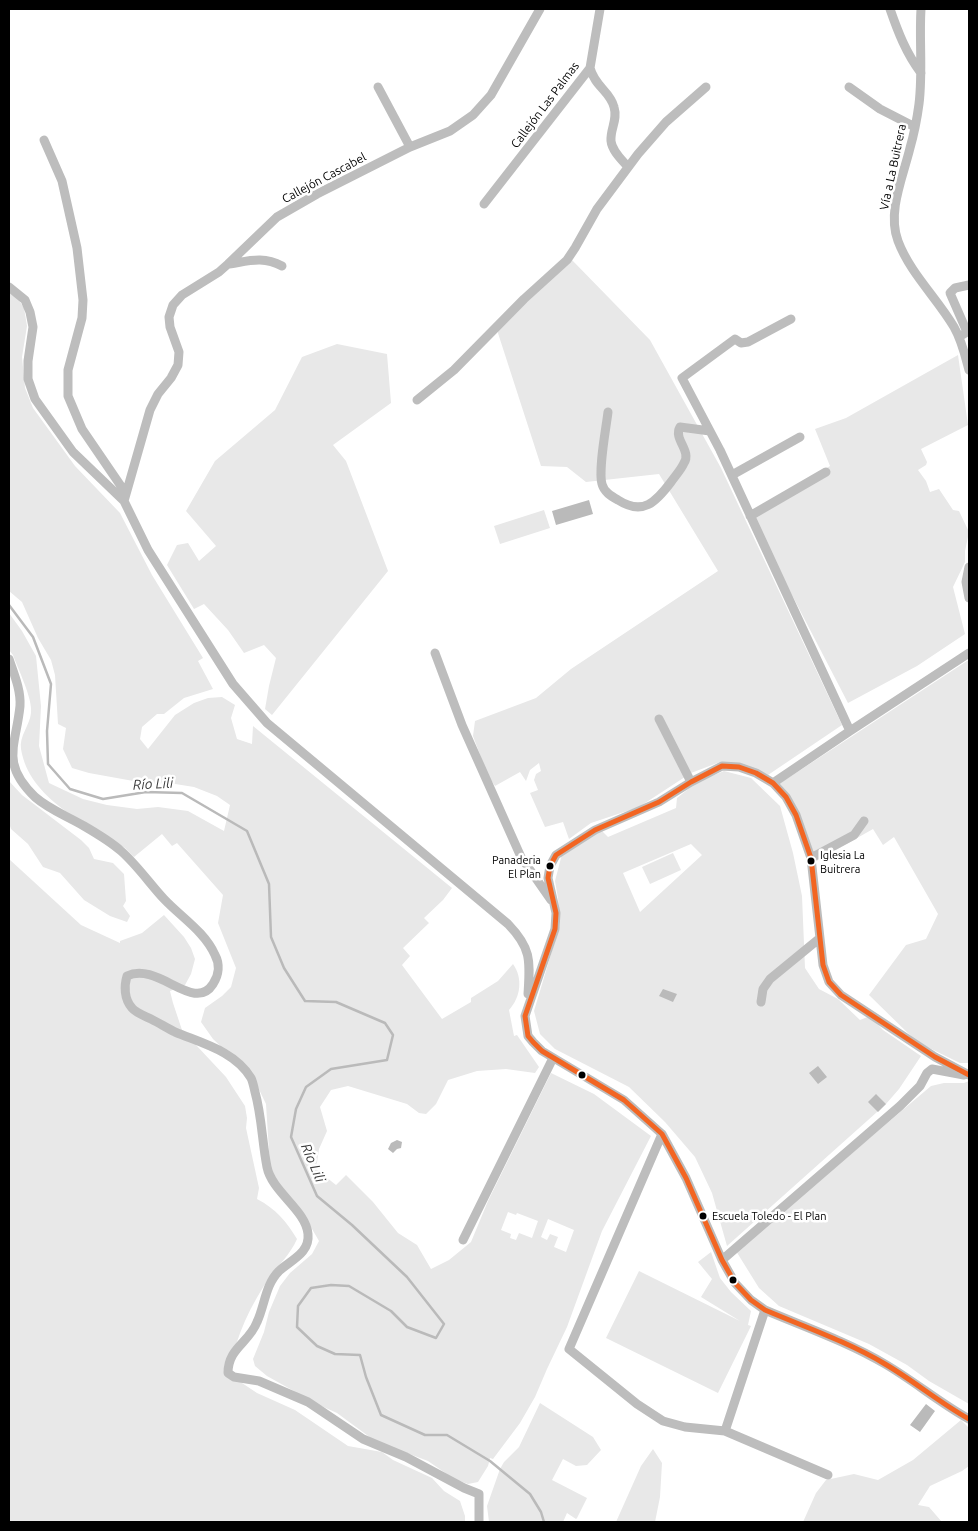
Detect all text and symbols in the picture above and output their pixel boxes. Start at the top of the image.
street label: Callejón Las Palmas [508,59,582,151]
street label: Vía a La Buitrera [877,123,909,211]
street label: Callejón Cascabel [279,150,369,206]
water label: Río Lili [132,775,174,793]
place label: Iglesia La Buitrera [820,848,865,874]
place label: Panaderia El Plan [492,853,541,879]
marker: Iglesia La Buitrera [806,856,816,866]
marker: Panaderia El Plan [545,861,555,871]
unlabelled marker [577,1070,587,1080]
water label: Río Lili [297,1141,329,1185]
place label: Escuela Toledo - El Plan [712,1209,827,1223]
marker: Escuela Toledo - El Plan [698,1211,708,1221]
unlabelled marker [728,1275,738,1285]

